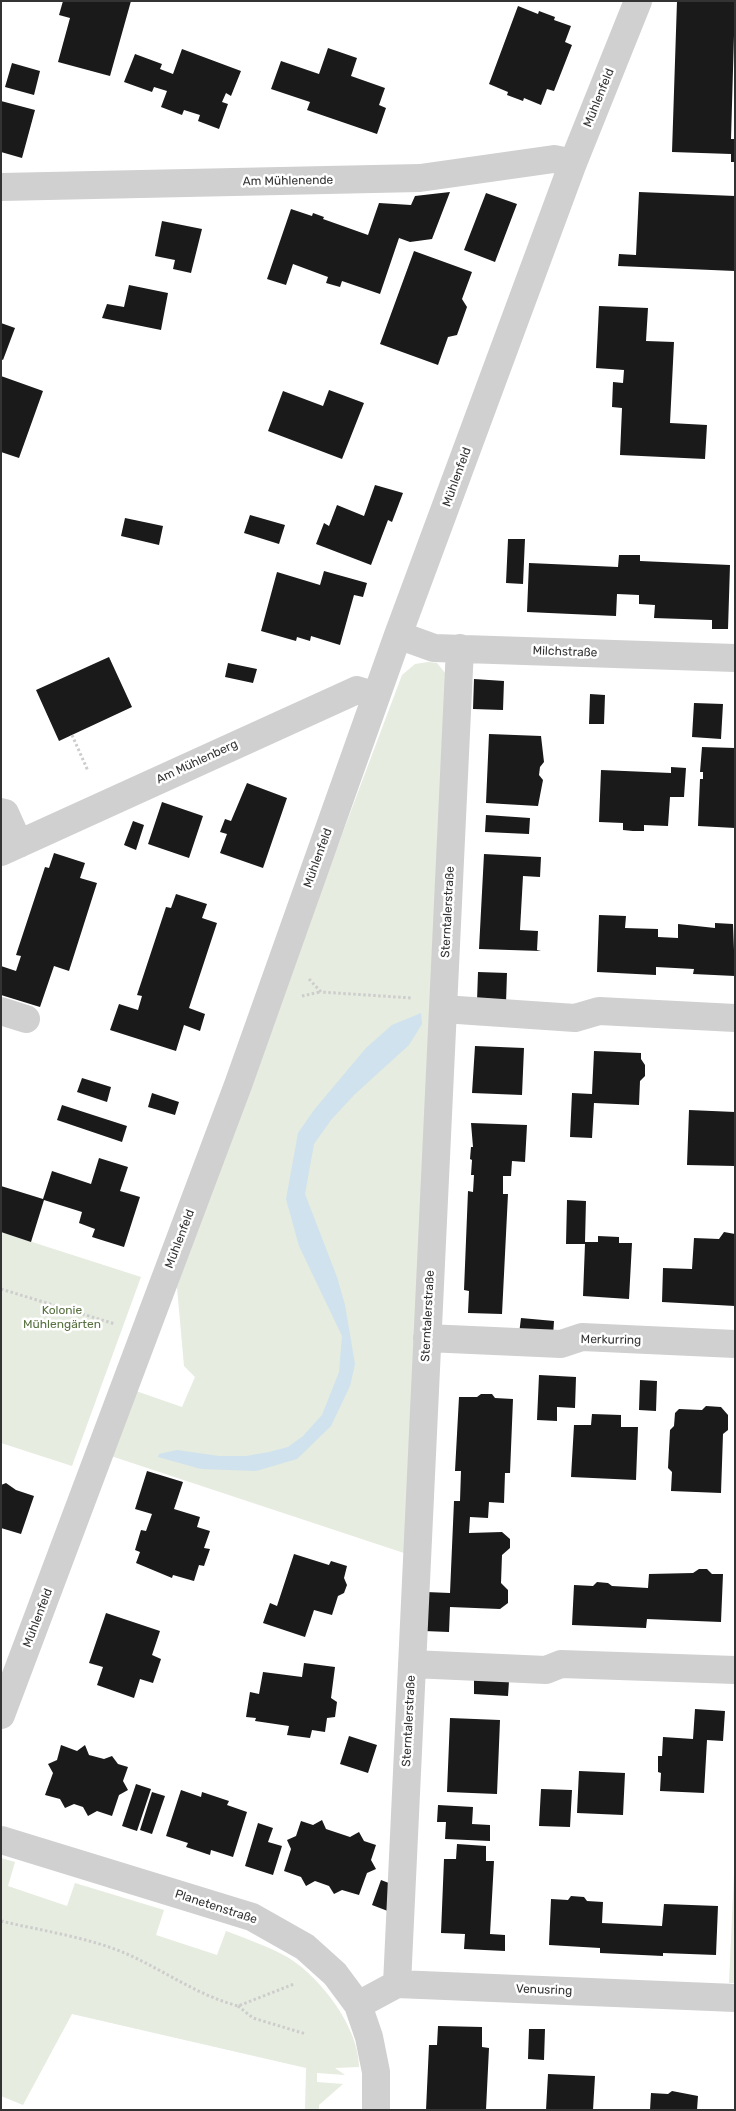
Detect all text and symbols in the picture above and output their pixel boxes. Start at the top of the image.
street label: Mühlenfeld [581,66,617,130]
street label: Am Mühlenende [243,173,333,189]
street label: Mühlenfeld [440,445,474,509]
street label: Milchstraße [532,644,598,660]
street label: Am Mühlenberg [154,737,240,787]
street label: Mühlenfeld [301,826,335,890]
street label: Sterntalerstraße [438,866,458,958]
street label: Mühlenfeld [162,1207,198,1271]
street label: Sterntalerstraße [418,1270,438,1362]
park label: Kolonie Mühlengärten [23,1304,101,1332]
street label: Merkurring [581,1332,641,1348]
street label: Mühlenfeld [20,1586,56,1650]
street label: Sterntalerstraße [399,1675,419,1767]
street label: Planetenstraße [173,1887,259,1927]
street label: Venusring [516,1982,572,1998]

